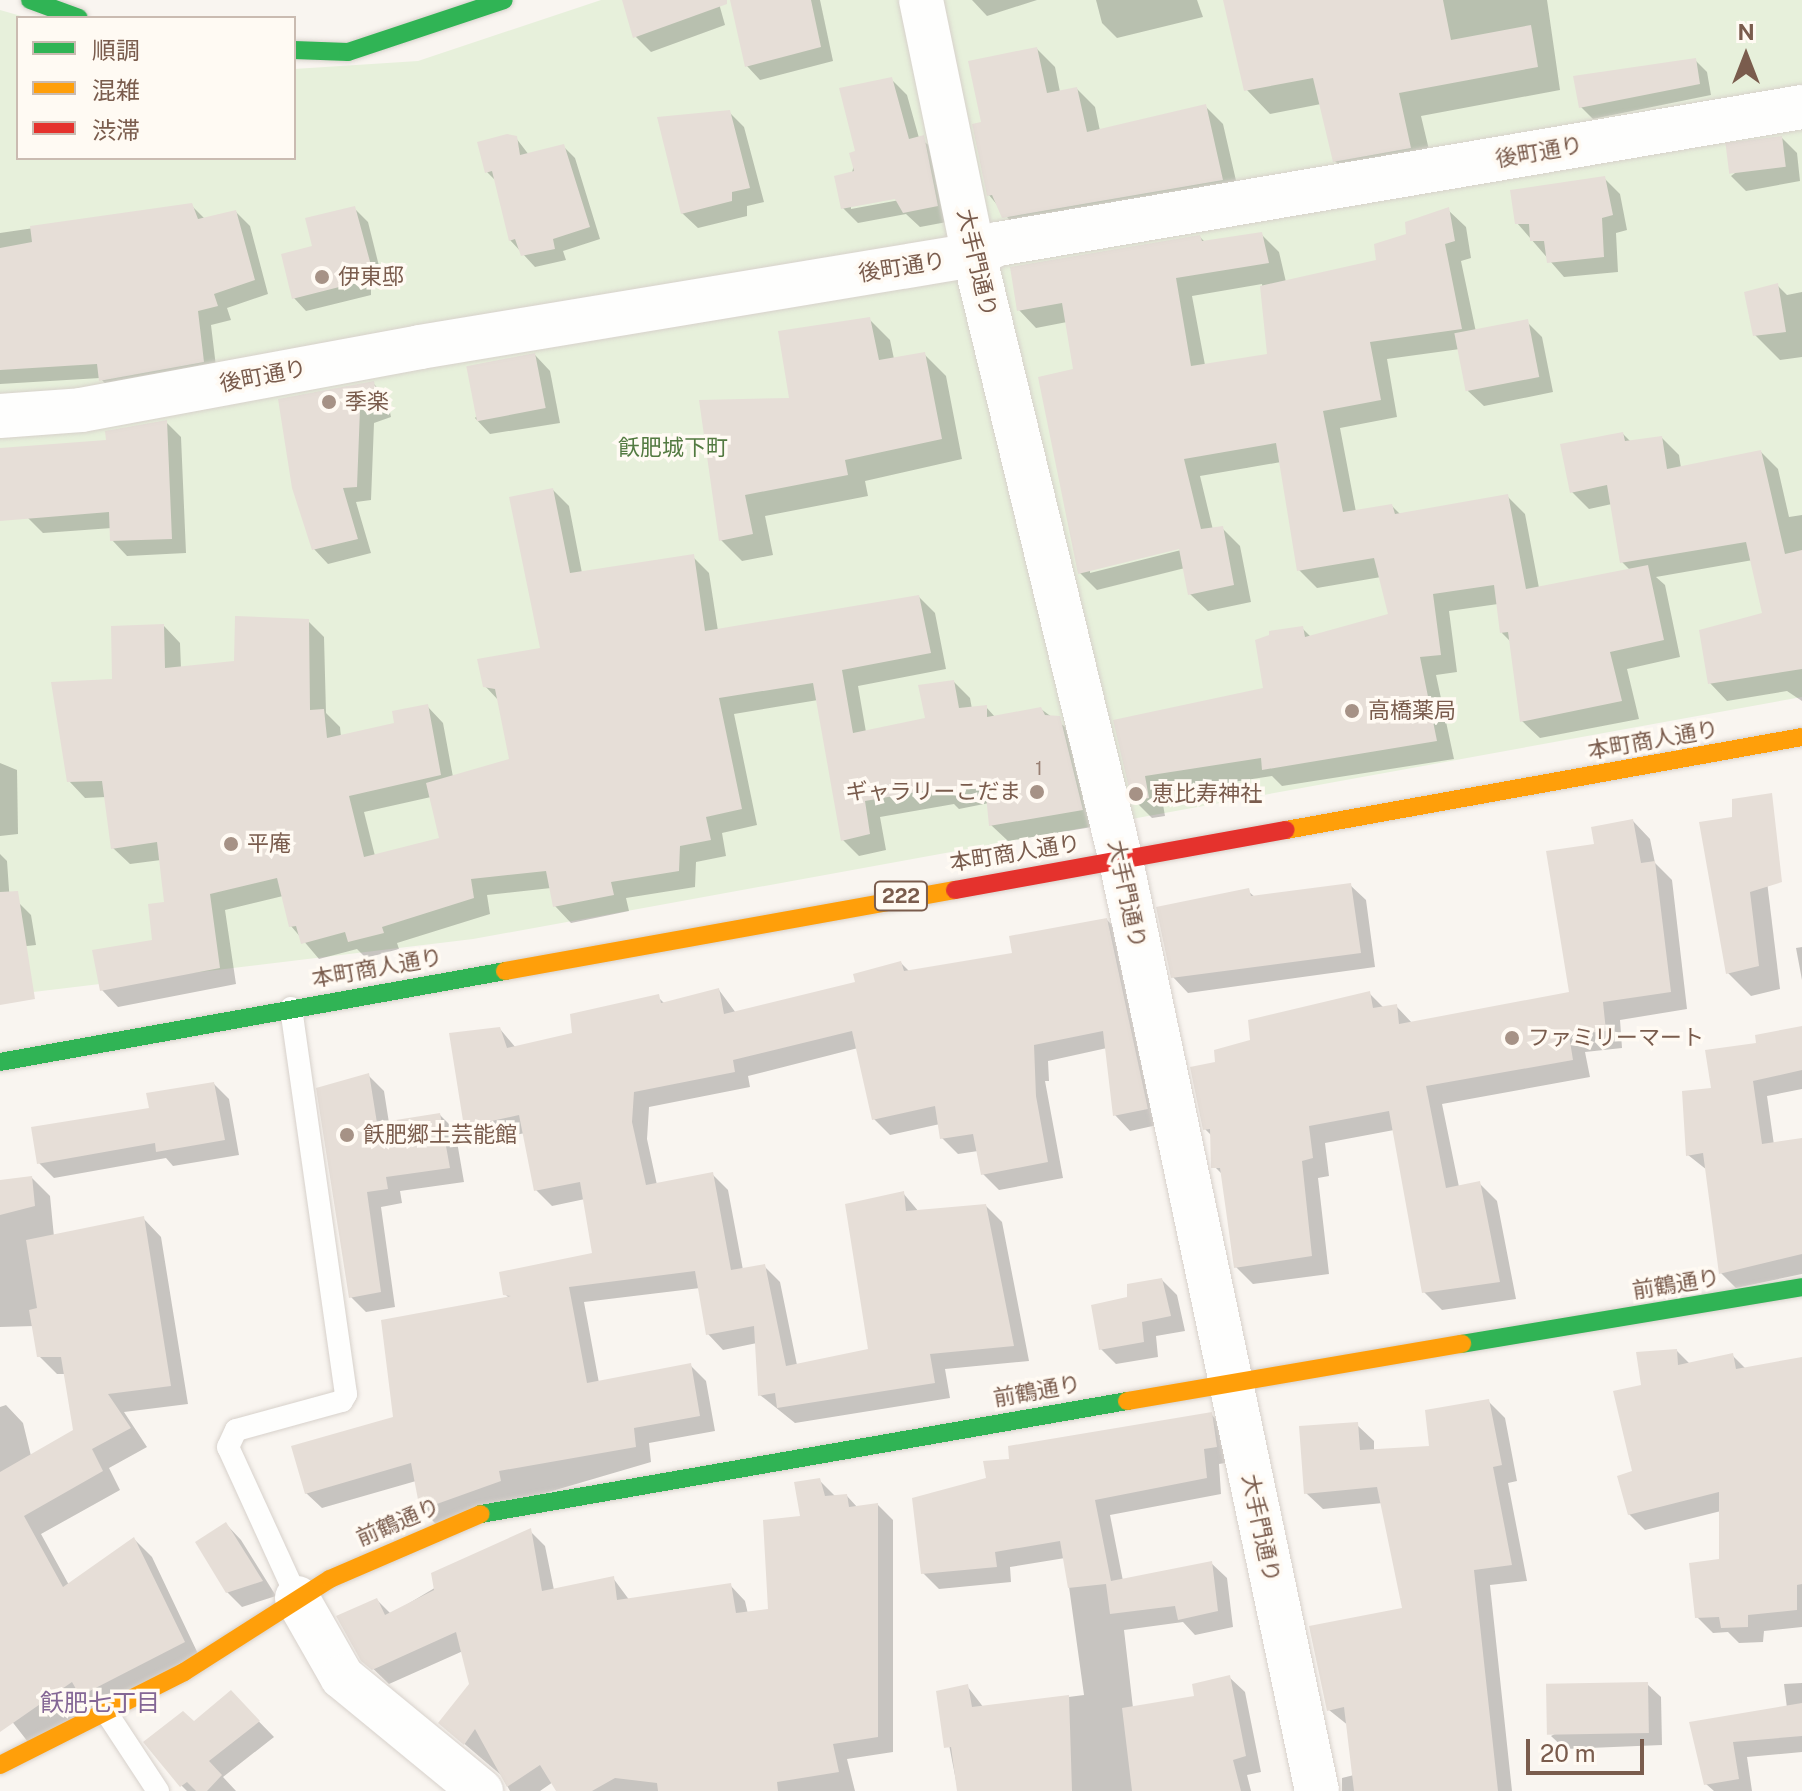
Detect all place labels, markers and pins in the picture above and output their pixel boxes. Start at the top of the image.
place label: 伊東邸 [338,264,404,290]
marker: 伊東邸 [313,268,331,286]
place label: 季楽 [345,389,389,415]
marker: 季楽 [320,393,338,411]
place label: 高橋薬局 [1368,698,1456,724]
marker: 高橋薬局 [1343,702,1361,720]
place label: ギャラリーこだま [845,779,1021,805]
place label: 恵比寿神社 [1152,781,1262,807]
marker: ギャラリーこだま [1028,783,1046,801]
marker: 恵比寿神社 [1127,785,1145,803]
place label: 平庵 [247,831,291,857]
marker: 平庵 [222,835,240,853]
place label: ファミリーマート [1528,1025,1704,1051]
marker: ファミリーマート [1503,1029,1521,1047]
place label: 飫肥郷土芸能館 [363,1122,517,1148]
marker: 飫肥郷土芸能館 [338,1126,356,1144]

